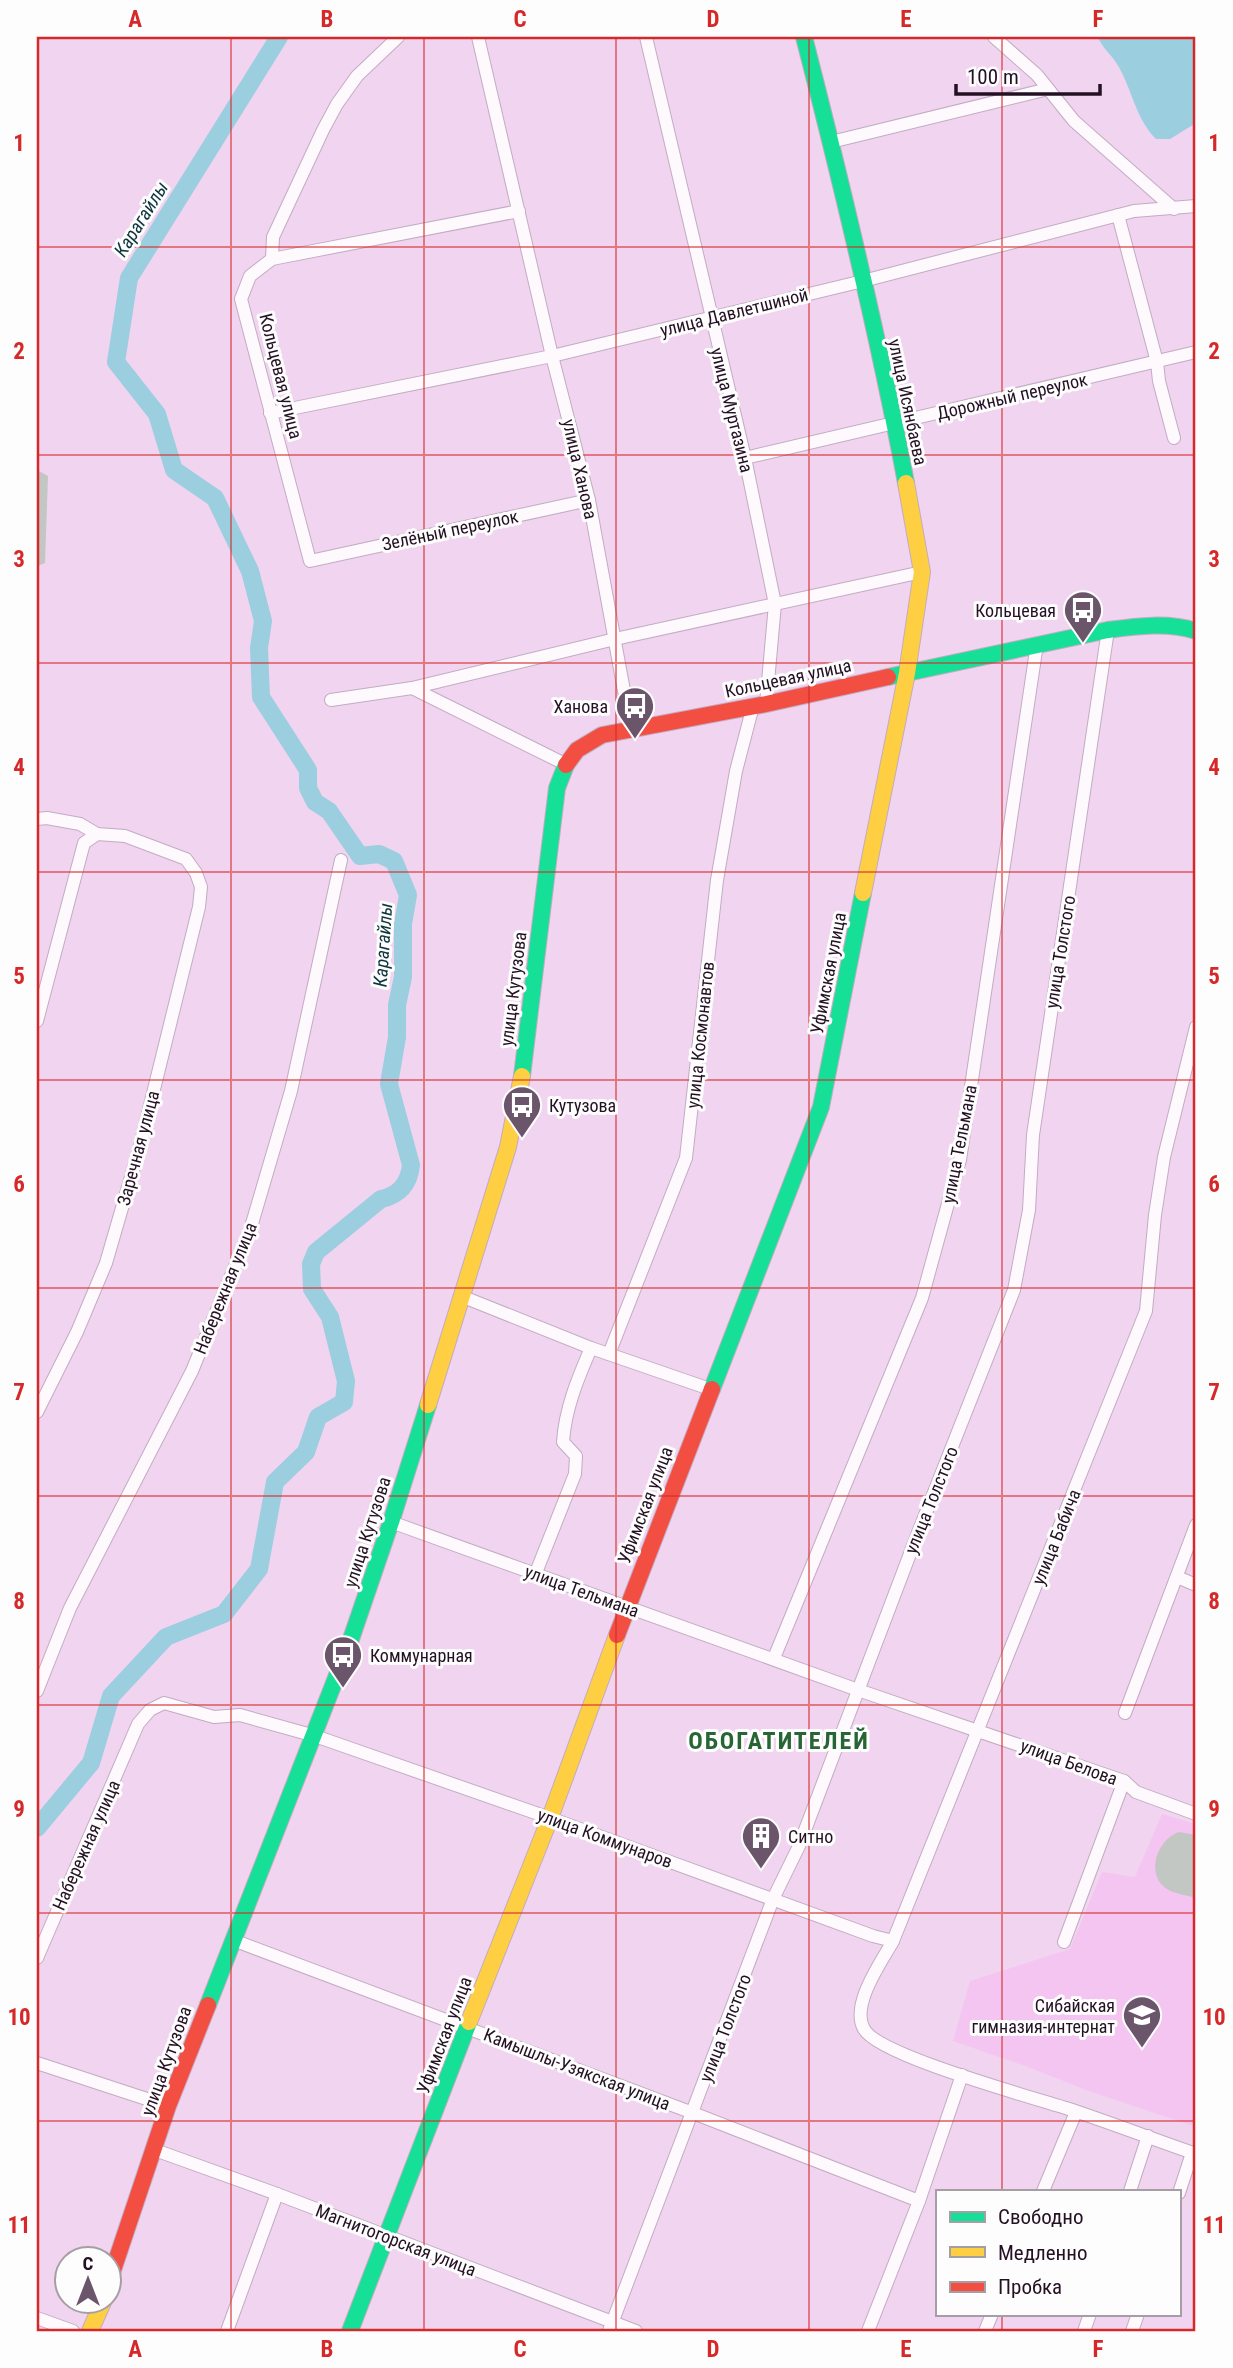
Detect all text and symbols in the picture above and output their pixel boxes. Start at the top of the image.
text: A [128,6,142,33]
text: B [321,6,333,33]
text: C [513,6,527,33]
text: D [707,6,720,33]
text: E [900,6,912,33]
text: F [1093,6,1104,33]
scale bar [956,52,1100,96]
text: 100 m [967,65,1019,89]
text: 1 [13,130,25,157]
text: 1 [1208,130,1220,157]
water label: Карагайлы [109,177,173,261]
street label: улица Давлетшиной [658,283,810,341]
street label: Кольцевая улица [255,311,307,441]
street label: улица Исянбаева [884,337,932,467]
text: 2 [13,338,25,365]
text: 2 [1208,338,1220,365]
street label: улица Муртазина [706,345,758,475]
street label: Дорожный переулок [935,368,1090,424]
street label: улица Ханова [558,417,602,521]
street label: Зелёный переулок [380,505,520,555]
text: 3 [13,546,25,573]
text: 3 [1208,546,1220,573]
bus stop icon: Кольцевая [1062,589,1104,644]
place label: Кольцевая [975,600,1056,621]
street label: Кольцевая улица [723,654,853,702]
bus stop icon: Ханова [614,685,656,740]
place label: Ханова [554,696,608,717]
text: 4 [13,754,25,781]
text: 4 [1208,754,1220,781]
street label: улица Толстого [1041,894,1079,1010]
water label: Карагайлы [369,902,397,988]
street label: Уфимская улица [806,910,850,1036]
street label: улица Кутузова [496,931,530,1047]
street label: улица Космонавтов [682,960,718,1110]
text: 5 [13,963,25,990]
text: 5 [1208,963,1220,990]
street label: улица Тельмана [937,1083,981,1205]
bus stop icon: Кутузова [501,1084,543,1139]
street label: Заречная улица [113,1088,163,1208]
place label: Кутузова [549,1095,616,1116]
text: 6 [13,1171,25,1198]
text: 6 [1208,1171,1220,1198]
street label: Набережная улица [189,1219,261,1357]
text: 7 [13,1379,25,1406]
text: 7 [1208,1379,1220,1406]
street label: улица Толстого [900,1443,962,1557]
street label: Уфимская улица [613,1444,677,1566]
street label: улица Кутузова [339,1474,395,1590]
street label: улица Бабича [1027,1486,1085,1588]
street label: улица Тельмана [522,1561,642,1621]
text: 8 [13,1588,25,1615]
text: 8 [1208,1588,1220,1615]
bus stop icon: Коммунарная [322,1634,364,1689]
place label: Коммунарная [370,1645,473,1666]
district label: ОБОГАТИТЕЛЕЙ [688,1727,870,1755]
street label: улица Белова [1018,1735,1120,1789]
street label: Набережная улица [48,1777,124,1913]
text: 9 [13,1796,25,1823]
text: 9 [1208,1796,1220,1823]
street label: улица Коммунаров [535,1804,675,1872]
building icon: Ситно [740,1815,782,1870]
place label: Ситно [788,1826,833,1847]
street label: улица Толстого [695,1971,755,2085]
street label: Уфимская улица [412,1974,476,2096]
school or university icon: Сибайская гимназия-интернат [1121,1994,1163,2049]
place label: Сибайская гимназия-интернат [971,1995,1115,2037]
street label: улица Кутузова [136,2003,196,2119]
text: 10 [7,2004,31,2031]
text: 10 [1202,2004,1226,2031]
street label: Камышлы-Узякская улица [481,2024,673,2114]
legend [936,2190,1180,2316]
street label: Магнитогорская улица [313,2200,479,2280]
text: Свободно [998,2205,1084,2229]
text: 11 [7,2212,31,2239]
text: 11 [1202,2212,1226,2239]
text: Медленно [998,2241,1087,2265]
north arrow [52,2246,122,2316]
text: С [83,2252,94,2275]
text: Пробка [998,2275,1062,2299]
text: A [128,2336,142,2363]
text: B [321,2336,333,2363]
text: C [513,2336,527,2363]
text: D [707,2336,720,2363]
text: E [900,2336,912,2363]
text: F [1093,2336,1104,2363]

